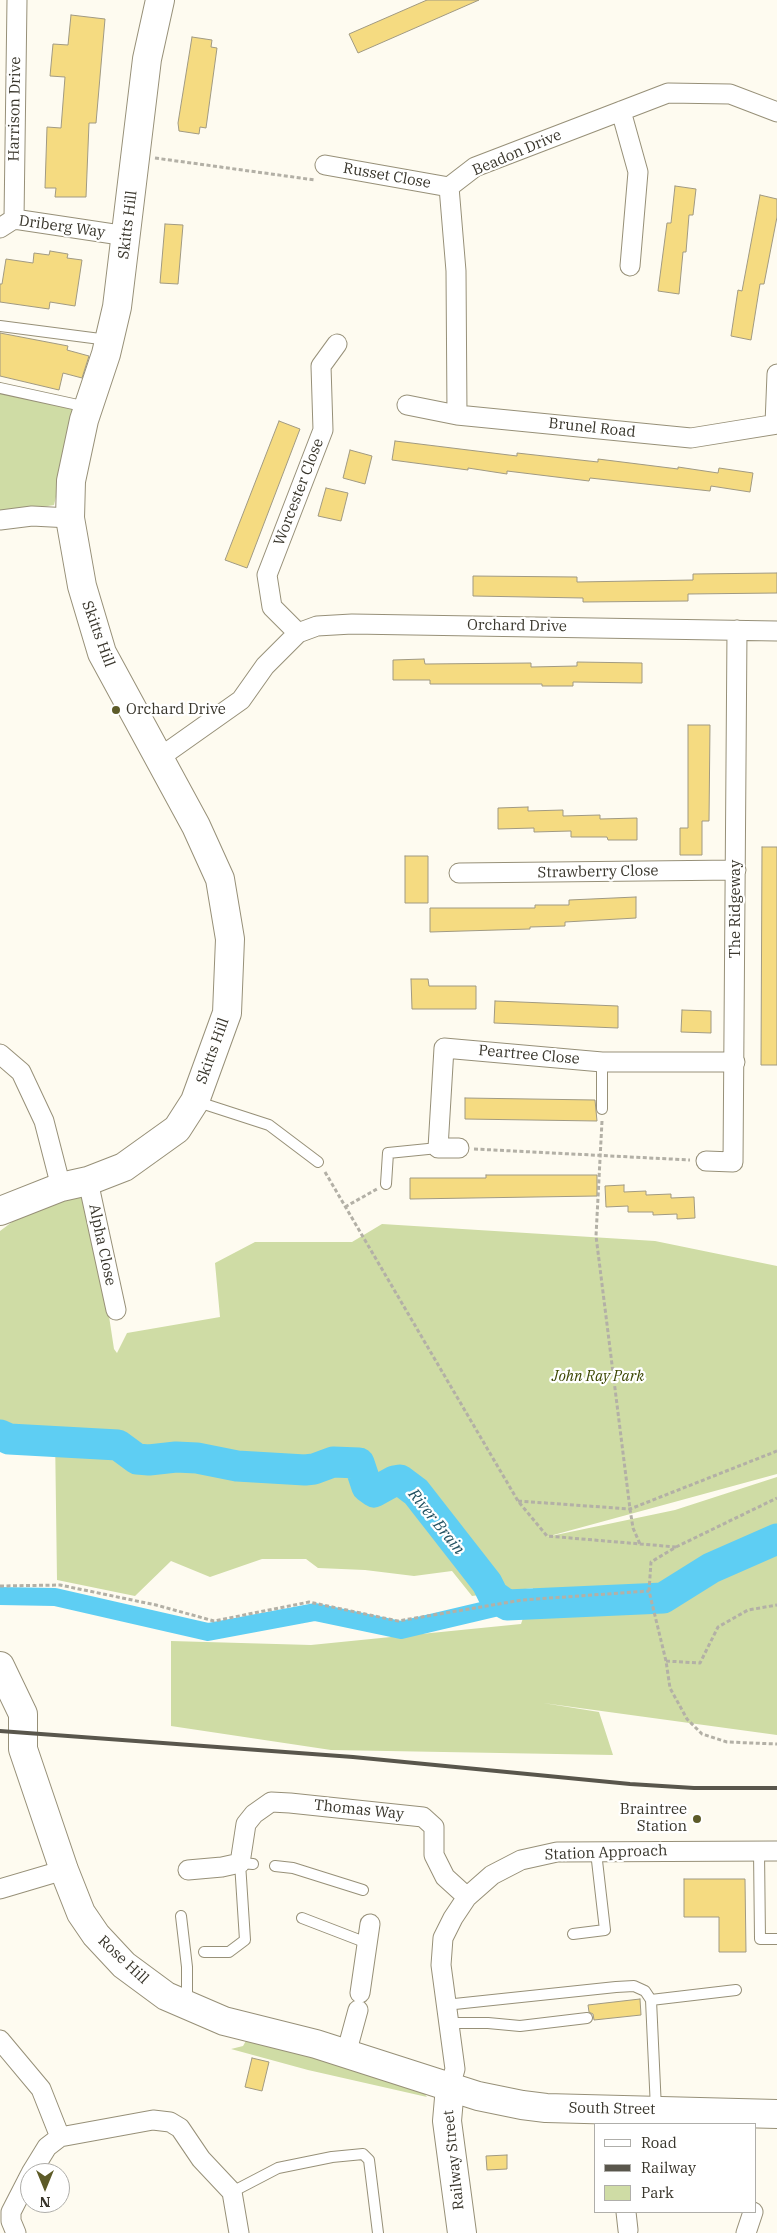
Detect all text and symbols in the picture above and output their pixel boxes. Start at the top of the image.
street label: Harrison Drive [5,56,25,162]
street label: Beadon Drive [470,126,564,180]
street label: Russet Close [342,159,432,193]
street label: Skitts Hill [115,190,141,260]
street label: Driberg Way [18,212,106,242]
street label: Brunel Road [547,414,637,442]
street label: Worcester Close [270,436,328,548]
street label: Skitts Hill [78,598,118,670]
street label: Orchard Drive [467,616,567,636]
place label: Orchard Drive [126,701,226,719]
marker: Orchard Drive [110,704,122,716]
street label: The Ridgeway [727,860,745,958]
street label: Strawberry Close [537,862,659,882]
street label: Skitts Hill [193,1015,233,1087]
street label: Peartree Close [478,1042,580,1068]
street label: Alpha Close [85,1203,119,1287]
park label: John Ray Park [552,1368,644,1386]
water label: River Brain [404,1485,468,1559]
street label: Thomas Way [313,1796,405,1824]
place label: Braintree Station [620,1801,687,1836]
marker: Braintree Station [691,1813,703,1825]
street label: Station Approach [544,1842,668,1864]
street label: Rose Hill [94,1932,152,1988]
street label: South Street [568,2099,656,2119]
street label: Railway Street [440,2109,468,2211]
legend [594,2123,757,2213]
text: Road [641,2133,677,2152]
text: Railway [641,2158,696,2177]
north arrow [20,2163,70,2213]
text: Park [641,2183,674,2202]
text: N [39,2193,51,2211]

